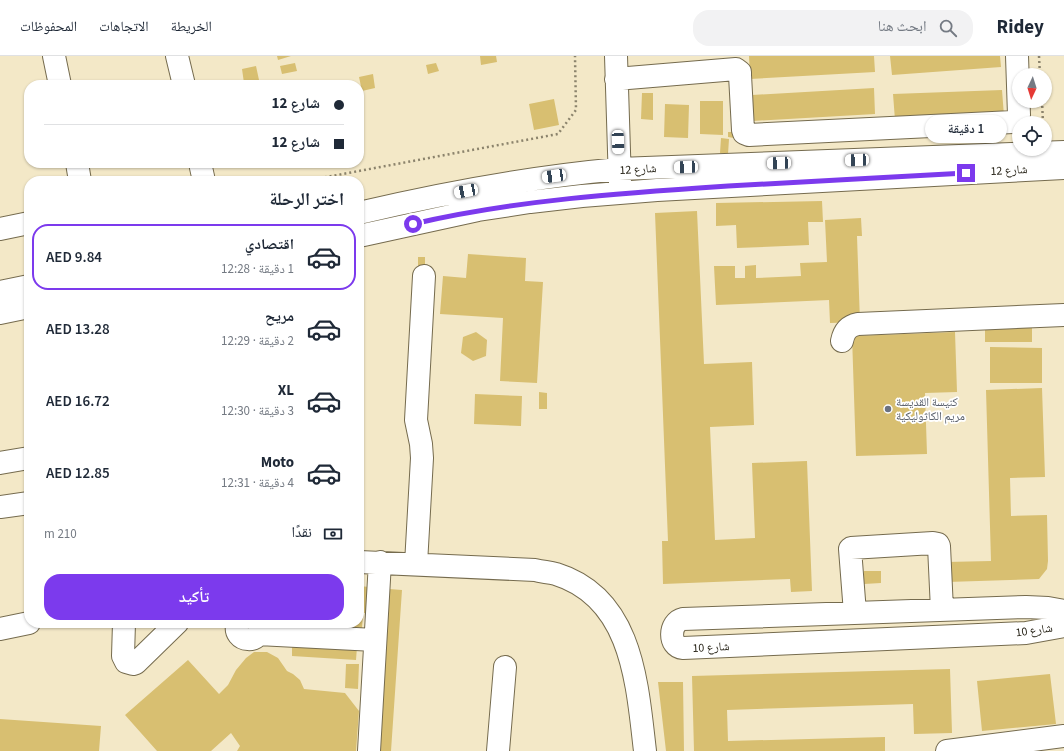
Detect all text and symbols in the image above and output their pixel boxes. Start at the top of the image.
search box [693,10,973,46]
text: Ridey [997,14,1044,41]
text: ابحث هنا [878,16,927,37]
text: المحفوظات [20,17,77,37]
text: الاتجاهات [99,17,149,37]
text: الخريطة [171,17,212,37]
icon: search [937,17,959,39]
north arrow [1012,68,1052,108]
map controls [1012,68,1052,156]
text: شارع 12 [272,93,320,114]
callout: 1 دقيقة [925,115,1007,143]
button: locate [1012,116,1052,156]
text: 1 دقيقة [948,120,984,138]
car [612,130,624,154]
text: شارع 12 [272,132,320,153]
car [845,154,869,166]
car [767,157,791,169]
street label: شارع 12 [619,160,657,179]
car [674,161,698,173]
street label: شارع 12 [990,161,1028,180]
route end [957,164,975,182]
car [541,168,567,184]
car [453,183,479,199]
text: اختر الرحلة [269,187,344,212]
route start [404,215,422,233]
text: اقتصادي [245,234,294,255]
icon: car [306,239,342,275]
text: AED 9.84 [46,247,102,268]
text: 1 دقيقة · 12:28 [221,260,294,278]
text: مريح [265,306,294,327]
icon: car [306,311,342,347]
text: AED 13.28 [46,319,110,340]
text: 2 دقيقة · 12:29 [221,332,294,350]
text: XL [278,380,294,401]
icon: car [306,383,342,419]
text: AED 16.72 [46,391,110,412]
place label: كنيسة القديسة مريم الكاثوليكية [896,394,965,425]
text: 3 دقيقة · 12:30 [221,402,294,420]
marker: كنيسة القديسة مريم الكاثوليكية [883,404,893,414]
text: Moto [261,452,294,473]
icon: car [306,455,342,491]
text: AED 12.85 [46,463,110,484]
text: 4 دقيقة · 12:31 [221,474,294,492]
text: نقدًا [291,522,312,543]
icon: cash [322,523,344,545]
text: 210 m [44,525,77,543]
button: تأكيد [44,574,344,620]
street label: شارع 10 [1014,619,1054,641]
street label: شارع 10 [692,638,730,657]

